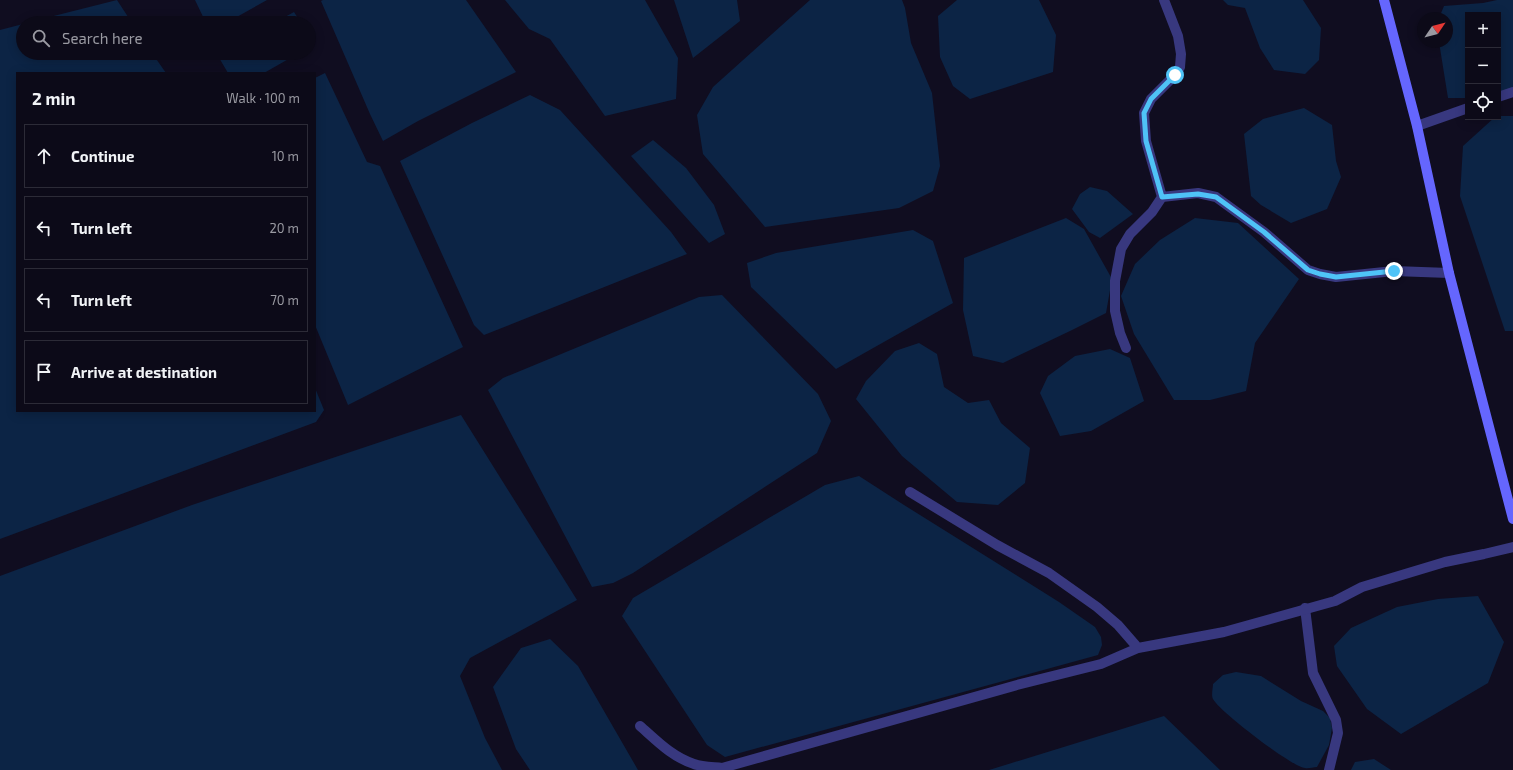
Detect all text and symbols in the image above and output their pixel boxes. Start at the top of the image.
north arrow [1417,12,1453,48]
map controls [1465,12,1501,120]
button: + [1465,12,1501,48]
search box [16,16,316,60]
icon: search [30,27,52,49]
text: Search here [62,29,143,47]
button: − [1465,48,1501,84]
route start [1166,66,1184,84]
button: locate [1465,84,1501,120]
text: 2 min [32,88,75,108]
text: Walk · 100 m [226,90,300,106]
icon: ahead [33,145,55,167]
text: Continue [71,147,134,165]
text: 10 m [272,148,299,164]
icon: left [33,217,55,239]
text: Turn left [71,219,132,237]
text: 20 m [270,220,299,236]
route end [1385,262,1403,280]
icon: left [33,289,55,311]
text: Turn left [71,291,132,309]
text: 70 m [270,292,299,308]
icon: arrive [33,361,55,383]
text: Arrive at destination [71,363,217,381]

